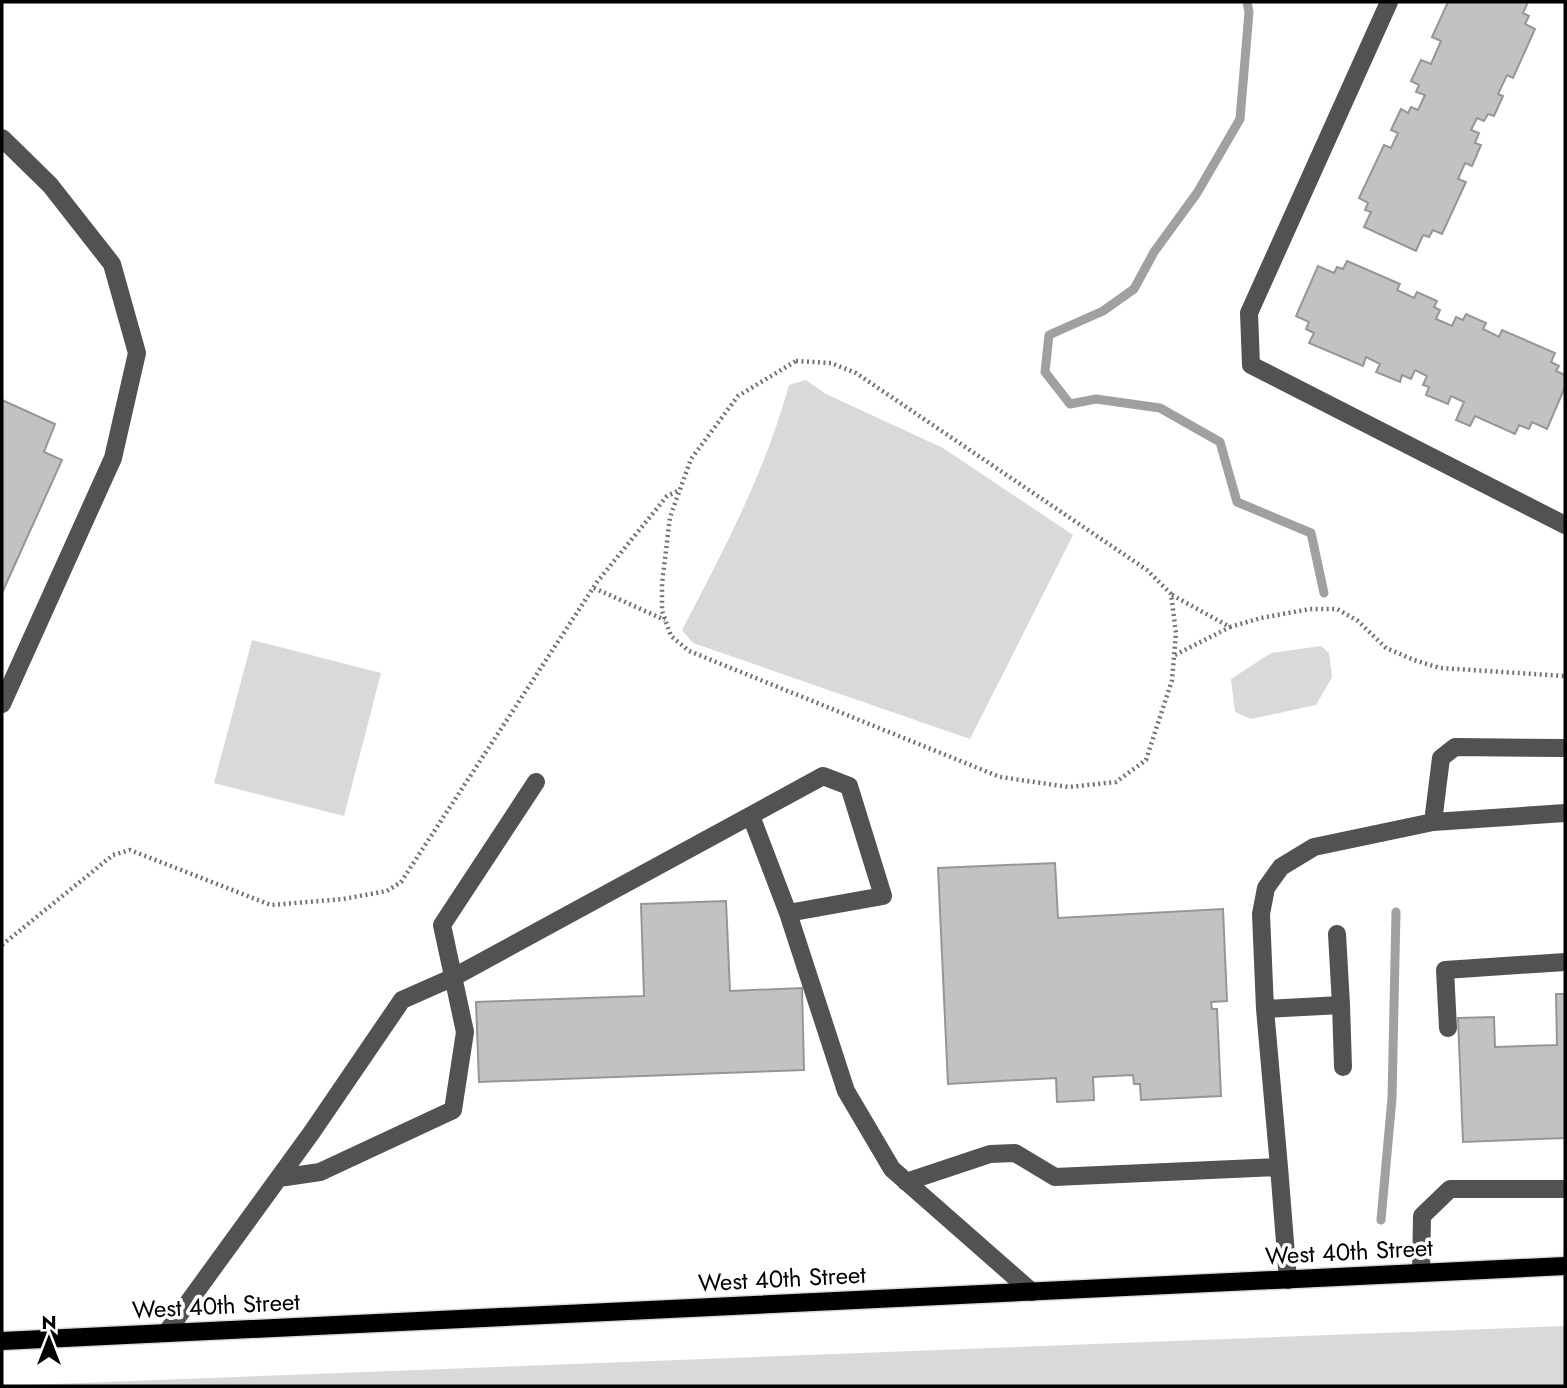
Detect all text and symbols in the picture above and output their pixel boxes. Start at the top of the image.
street label: West 40th Street [1264,1230,1434,1273]
street label: West 40th Street [697,1257,867,1300]
street label: West 40th Street [131,1284,301,1327]
north arrow [14,1304,84,1374]
text: N [41,1309,57,1336]

